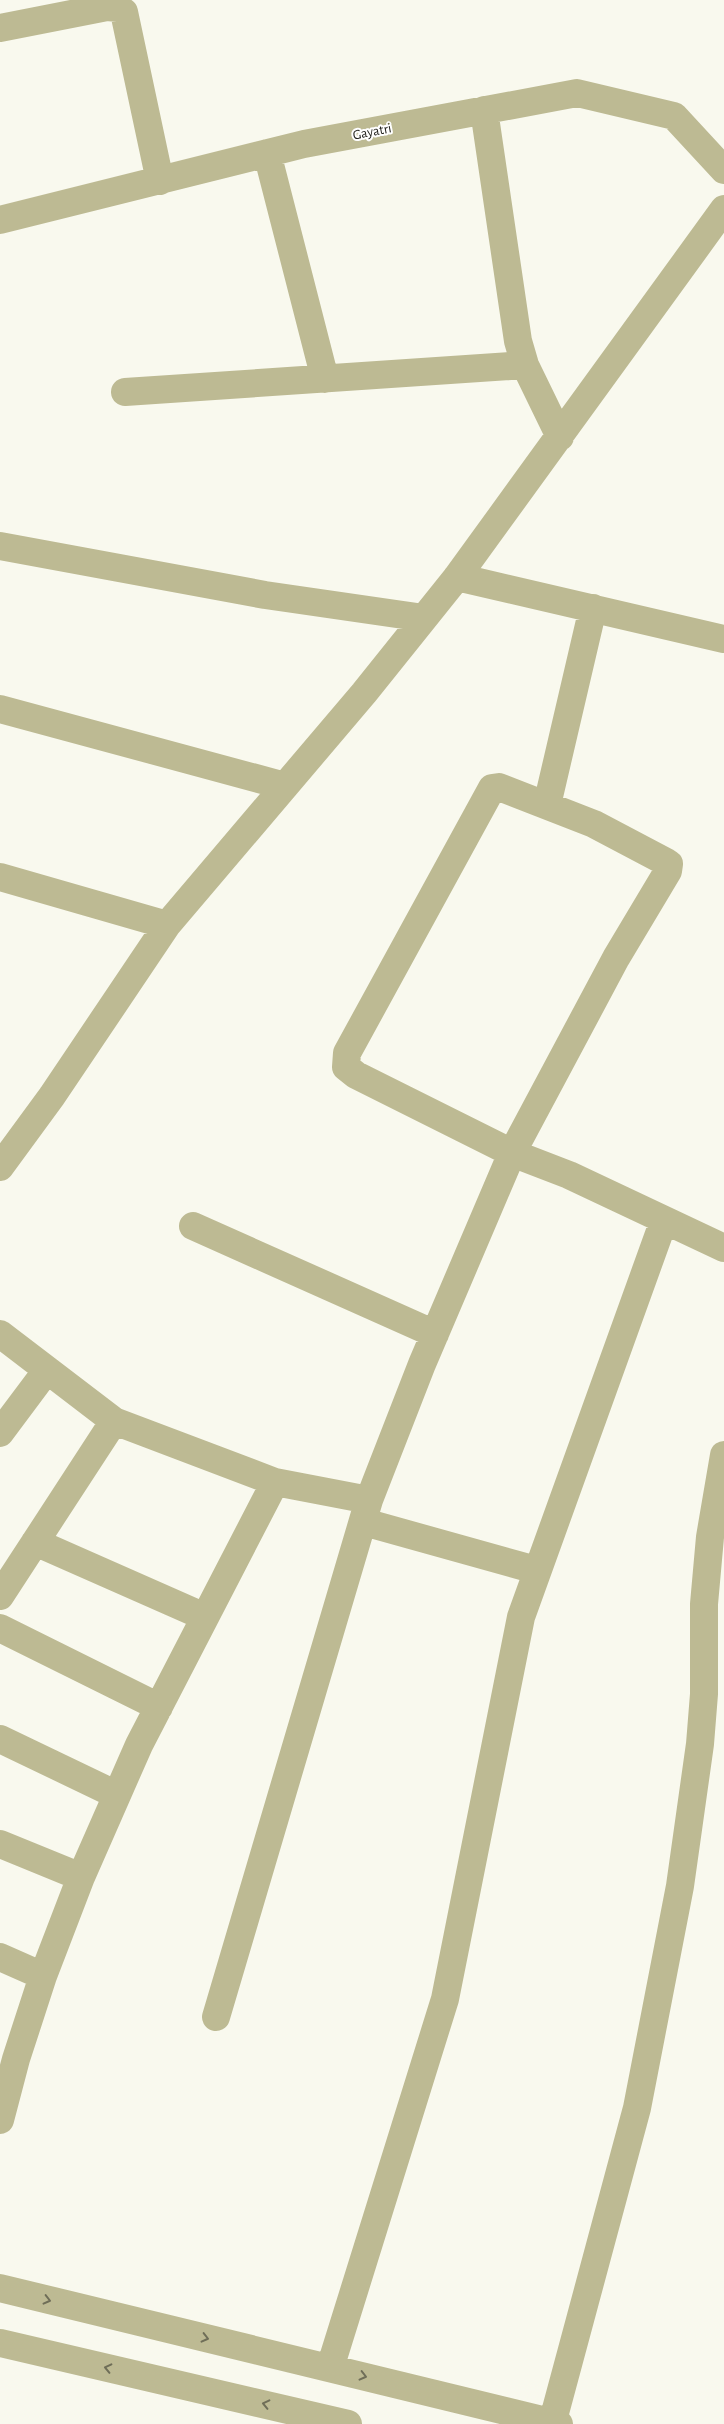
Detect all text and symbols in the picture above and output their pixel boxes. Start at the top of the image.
street label: Gayatri [352,121,393,143]
one-way arrow [43,2294,51,2304]
one-way arrow [201,2332,210,2343]
one-way arrow [103,2363,112,2374]
one-way arrow [359,2370,368,2381]
one-way arrow [262,2399,271,2410]

